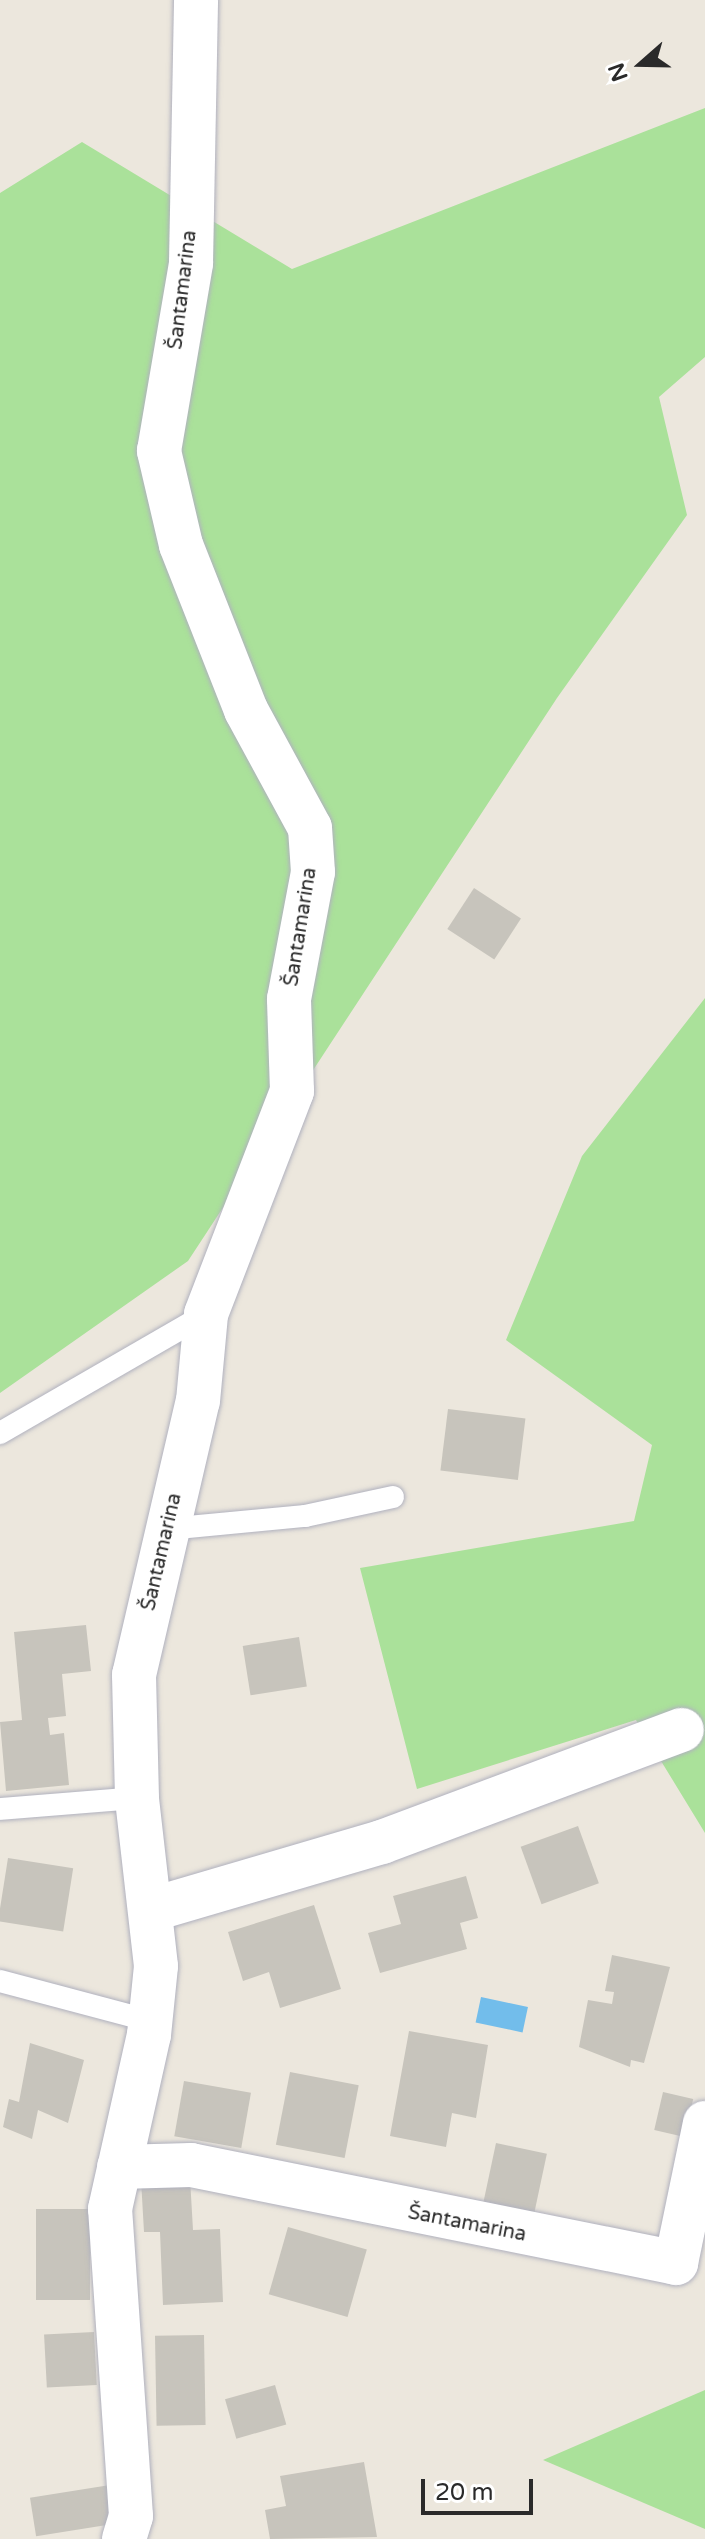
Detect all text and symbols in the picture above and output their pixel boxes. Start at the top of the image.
north arrow [601,24,681,104]
text: N [603,59,634,85]
street label: Šantamarina [164,229,202,351]
street label: Šantamarina [280,866,322,988]
street label: Šantamarina [137,1491,187,1613]
street label: Šantamarina [406,2201,528,2247]
scale bar [425,2463,537,2513]
text: 20 m [435,2478,493,2507]

